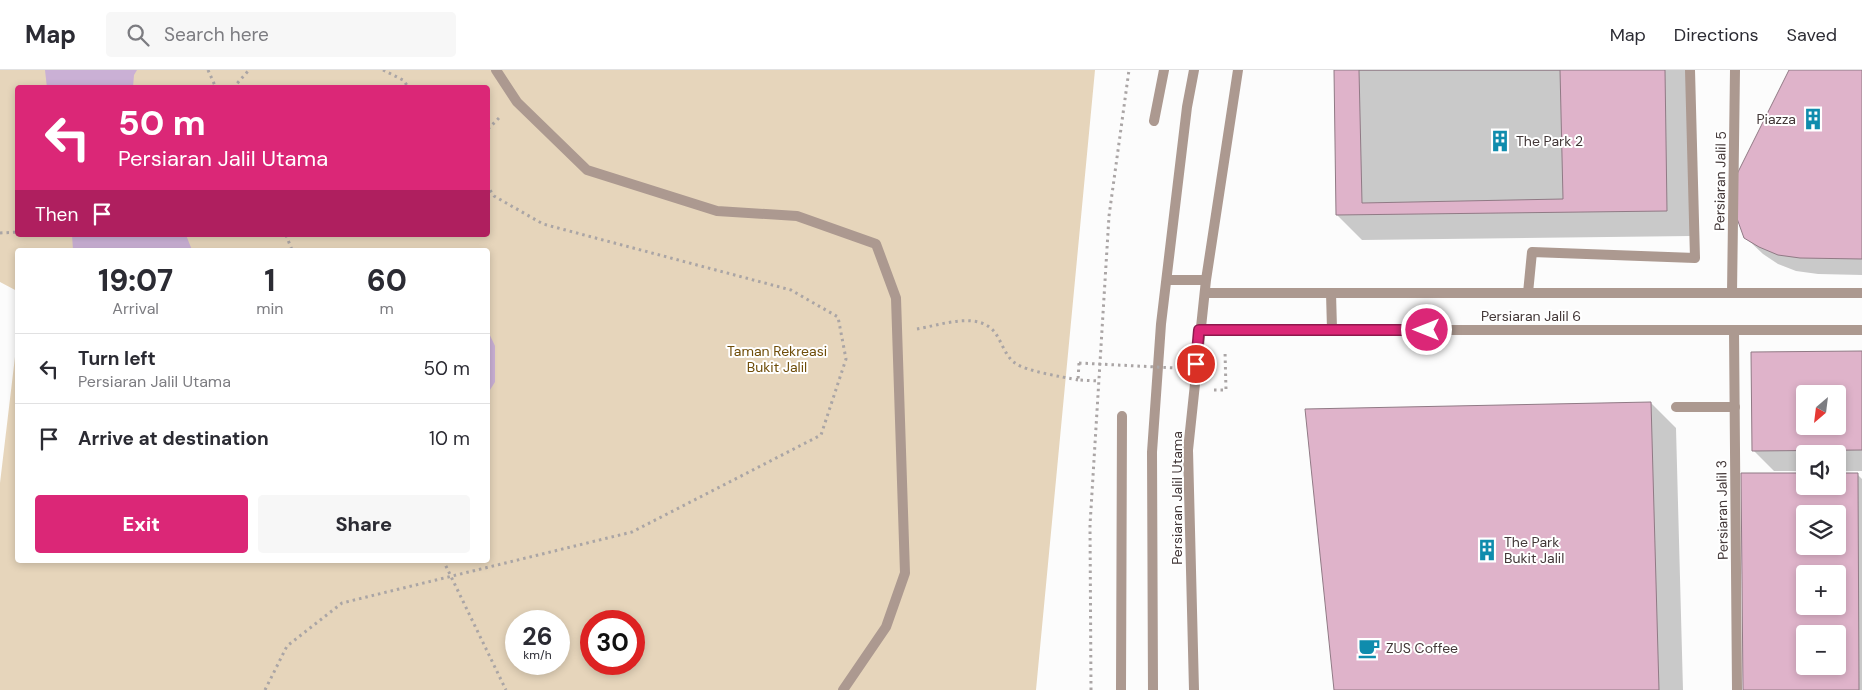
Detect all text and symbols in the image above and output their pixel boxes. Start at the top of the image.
search box [106,12,456,57]
text: Map [25,19,76,50]
icon: search [124,21,152,49]
text: Search here [164,22,269,47]
text: Map [1610,23,1646,47]
text: Directions [1674,23,1759,47]
text: Saved [1787,23,1837,47]
text: 50 m [118,100,206,146]
icon: left [35,105,100,170]
building icon: Piazza [1800,106,1826,132]
place label: Piazza [1756,110,1796,128]
building icon: The Park 2 [1487,128,1513,154]
street label: Persiaran Jalil 5 [1710,131,1730,231]
place label: The Park 2 [1516,132,1583,150]
text: Persiaran Jalil Utama [118,144,328,173]
icon: arrive [88,200,116,228]
text: Then [35,202,78,227]
text: 19:07 [98,261,173,300]
text: 1 [264,261,275,300]
text: 60 [367,261,407,300]
text: Arrival [112,298,159,319]
text: min [256,298,284,319]
text: m [380,298,394,319]
position arrow [1400,303,1452,355]
street label: Persiaran Jalil 6 [1481,307,1581,325]
park label: Taman Rekreasi Bukit Jalil [727,342,827,376]
pin [1175,343,1217,385]
text: Turn left [78,346,156,371]
icon: arrive [1182,350,1210,378]
icon: left [35,355,63,383]
text: 50 m [423,356,470,381]
text: Persiaran Jalil Utama [78,371,231,392]
north arrow [1796,385,1846,435]
map controls [1796,385,1846,675]
icon: arrive [35,425,63,453]
text: Arrive at destination [78,426,269,451]
text: 10 m [429,426,470,451]
street label: Persiaran Jalil Utama [1168,431,1186,565]
button: sound [1796,445,1846,495]
street label: Persiaran Jalil 3 [1712,460,1732,560]
button: Exit [35,495,248,553]
button: Share [258,495,470,553]
button: layers [1796,505,1846,555]
place label: The Park Bukit Jalil [1504,533,1564,567]
building icon: The Park Bukit Jalil [1474,537,1500,563]
button: + [1796,565,1846,615]
speed limit sign: 30 [580,610,645,675]
text: 26 [522,620,553,653]
button: − [1796,625,1846,675]
cafe icon: ZUS Coffee [1356,635,1382,661]
place label: ZUS Coffee [1386,639,1458,657]
text: km/h [523,647,552,663]

